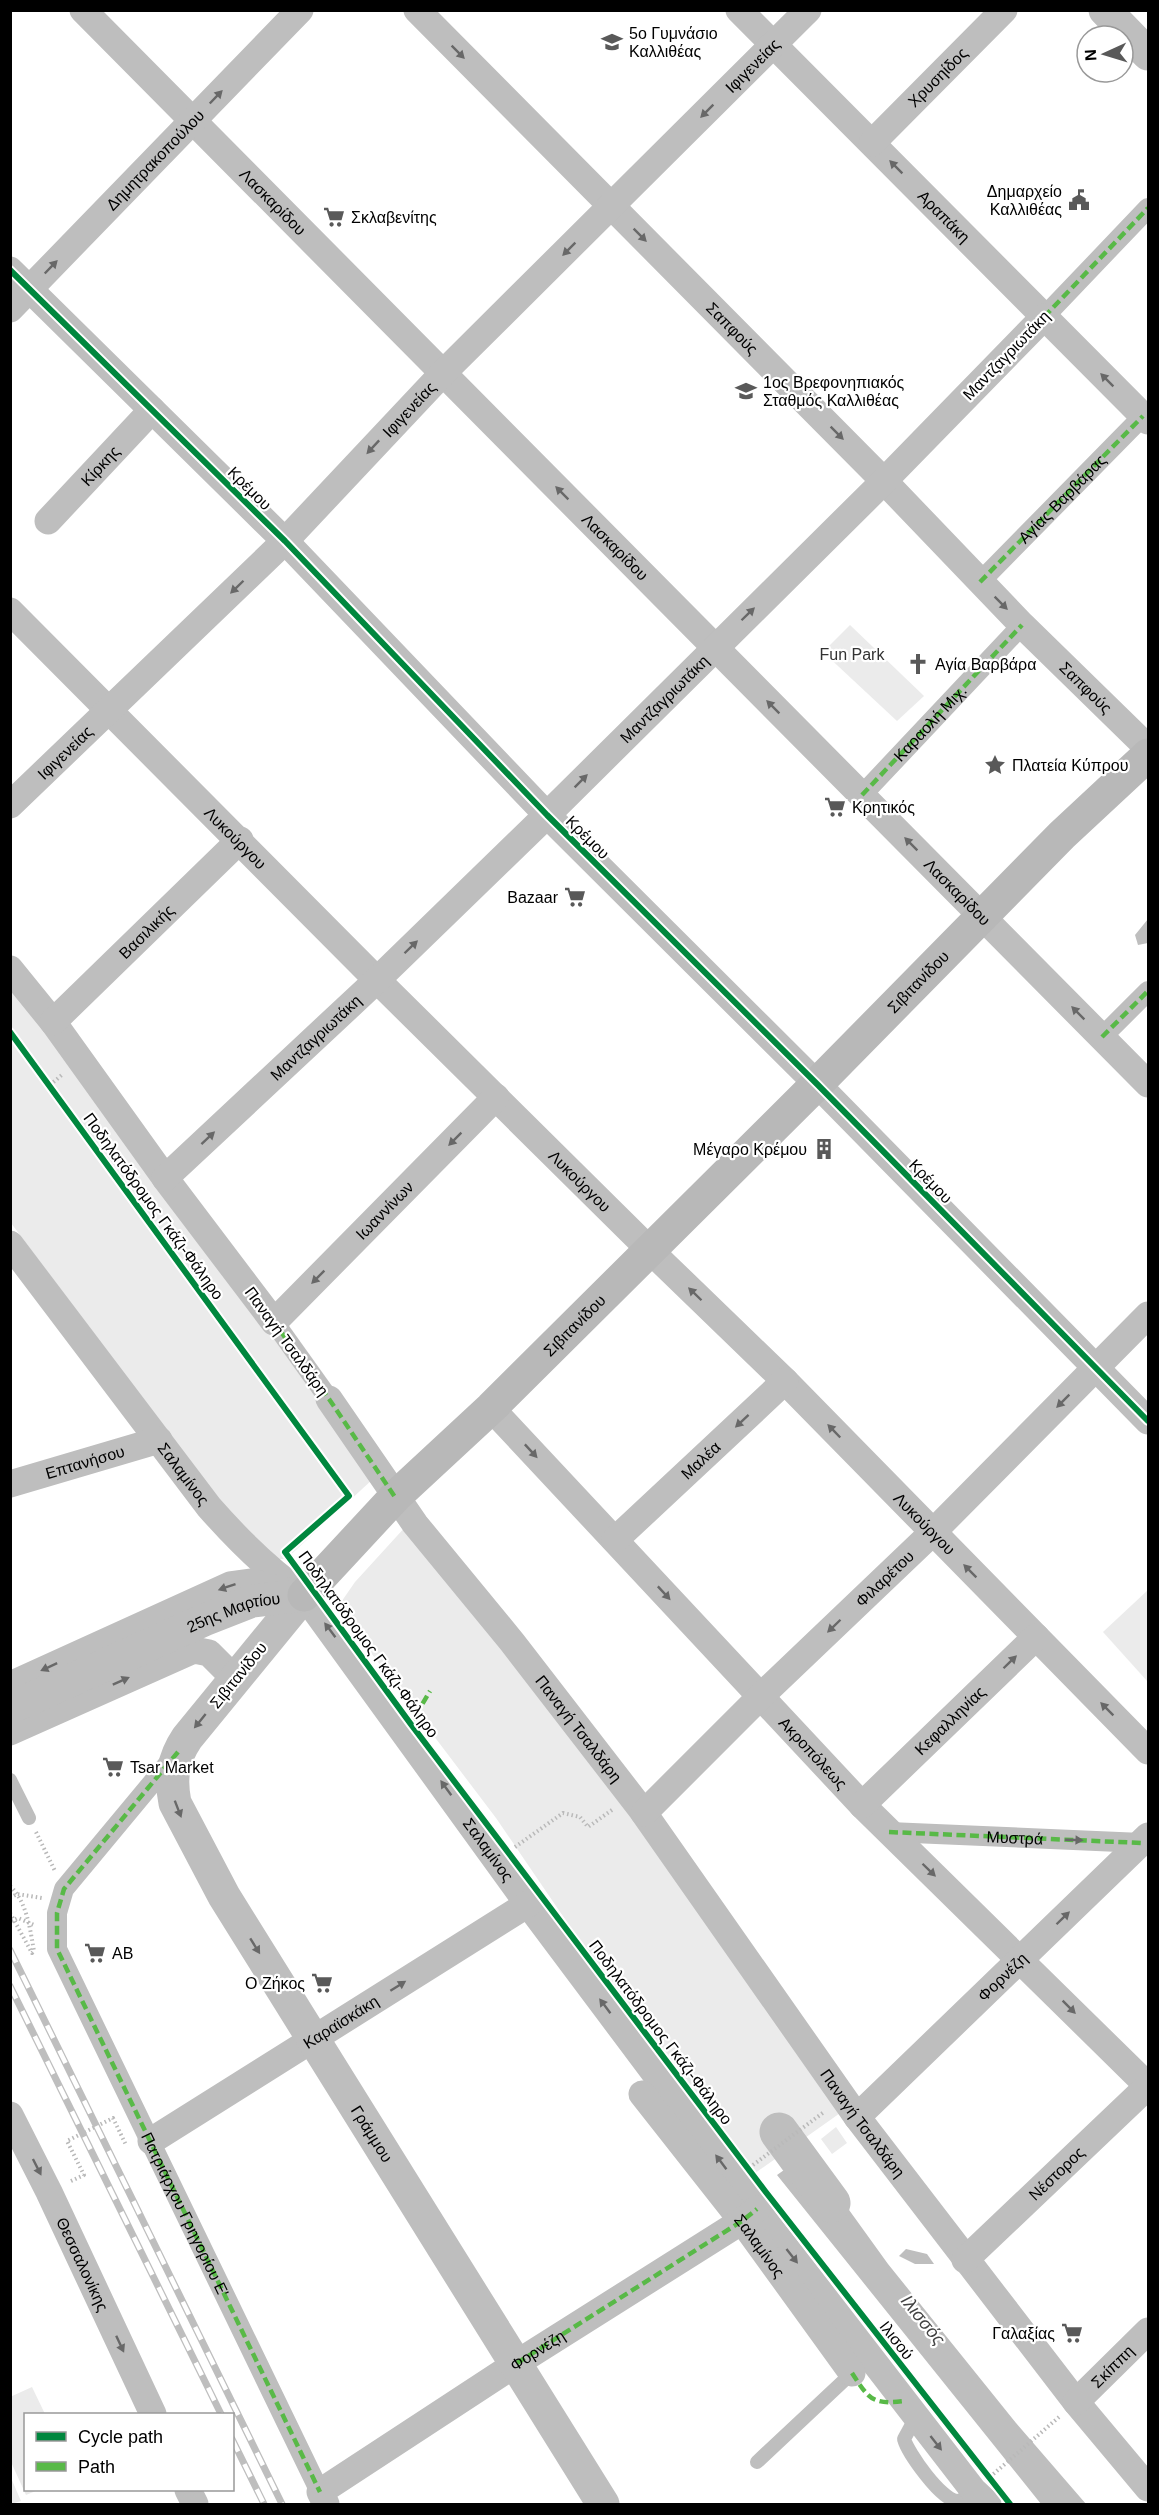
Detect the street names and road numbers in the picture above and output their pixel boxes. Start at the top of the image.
street label: Ιφιγενείας [722,35,783,96]
street label: Χρυσηίδος [905,44,971,110]
street label: Δημητρακοπούλου [103,106,207,214]
street label: Λασκαρίδου [236,166,309,239]
street label: Αραπάκη [915,187,973,246]
street label: Σαπφούς [703,299,761,358]
street label: Μαντζαγριωτάκη [960,307,1054,404]
street label: Ιφιγενείας [379,378,439,441]
street label: Κίρκης [78,442,123,489]
street label: Αγίας Βαρβάρας [1015,451,1110,547]
street label: Κρέμου [225,463,275,513]
street label: Λασκαρίδου [579,511,651,584]
street label: Μαντζαγριωτάκη [617,652,712,746]
street label: Σαπφούς [1056,659,1115,717]
street label: Καραολή Μιχ. [891,682,970,765]
street label: Ιφιγενείας [34,722,96,783]
street label: Λυκούργου [201,804,269,872]
street label: Κρέμου [563,812,613,862]
street label: Λασκαρίδου [921,856,994,929]
street label: Βασιλικής [116,901,178,962]
street label: Σιβιτανίδου [884,948,952,1016]
street label: Μαντζαγριωτάκη [267,992,364,1084]
street label: Ποδηλατόδρομος Γκάζι-Φάληρο [79,1110,227,1303]
street label: Λυκούργου [545,1147,614,1215]
street label: Κρέμου [906,1156,955,1207]
street label: Ιωαννίνων [353,1178,417,1243]
street label: Παναγή Τσαλδάρη [241,1284,332,1399]
street label: Σιβιτανίδου [540,1292,609,1360]
street label: Μαλέα [678,1438,724,1483]
street label: Σαλαμίνος [154,1440,213,1509]
street label: Επτανήσου [43,1443,126,1482]
street label: Λυκούργου [890,1489,958,1558]
street label: Φιλαρέτου [852,1547,917,1610]
street label: Ποδηλατόδρομος Γκάζι-Φάληρο [294,1548,442,1741]
street label: 25ης Μαρτίου [184,1590,281,1636]
street label: Σιβιτανίδου [207,1639,270,1712]
street label: Παναγή Τσαλδάρη [532,1672,625,1786]
street label: Κεφαλληνίας [912,1683,989,1758]
street label: Ακροπόλεως [775,1714,851,1793]
street label: Σαλαμίνος [460,1815,517,1885]
street label: Μυστρά [986,1828,1044,1848]
street label: Ποδηλατόδρομος Γκάζι-Φάληρο [585,1937,735,2128]
street label: Φορνέζη [975,1950,1031,2005]
street label: Καραϊσκάκη [300,1992,382,2052]
street label: Παναγή Τσαλδάρη [817,2066,908,2181]
street label: Γράμμου [348,2103,396,2165]
street label: Πατριάρχου Γρηγορίου Ε' [138,2130,232,2299]
street label: Νέστορος [1026,2143,1088,2204]
street label: Σαλαμίνος [731,2211,788,2281]
street label: Θεσσαλονίκης [53,2215,112,2314]
street label: Ιλισού [877,2318,917,2363]
street label: Φορνέζη [507,2327,568,2374]
street label: Σκίππη [1088,2342,1137,2391]

